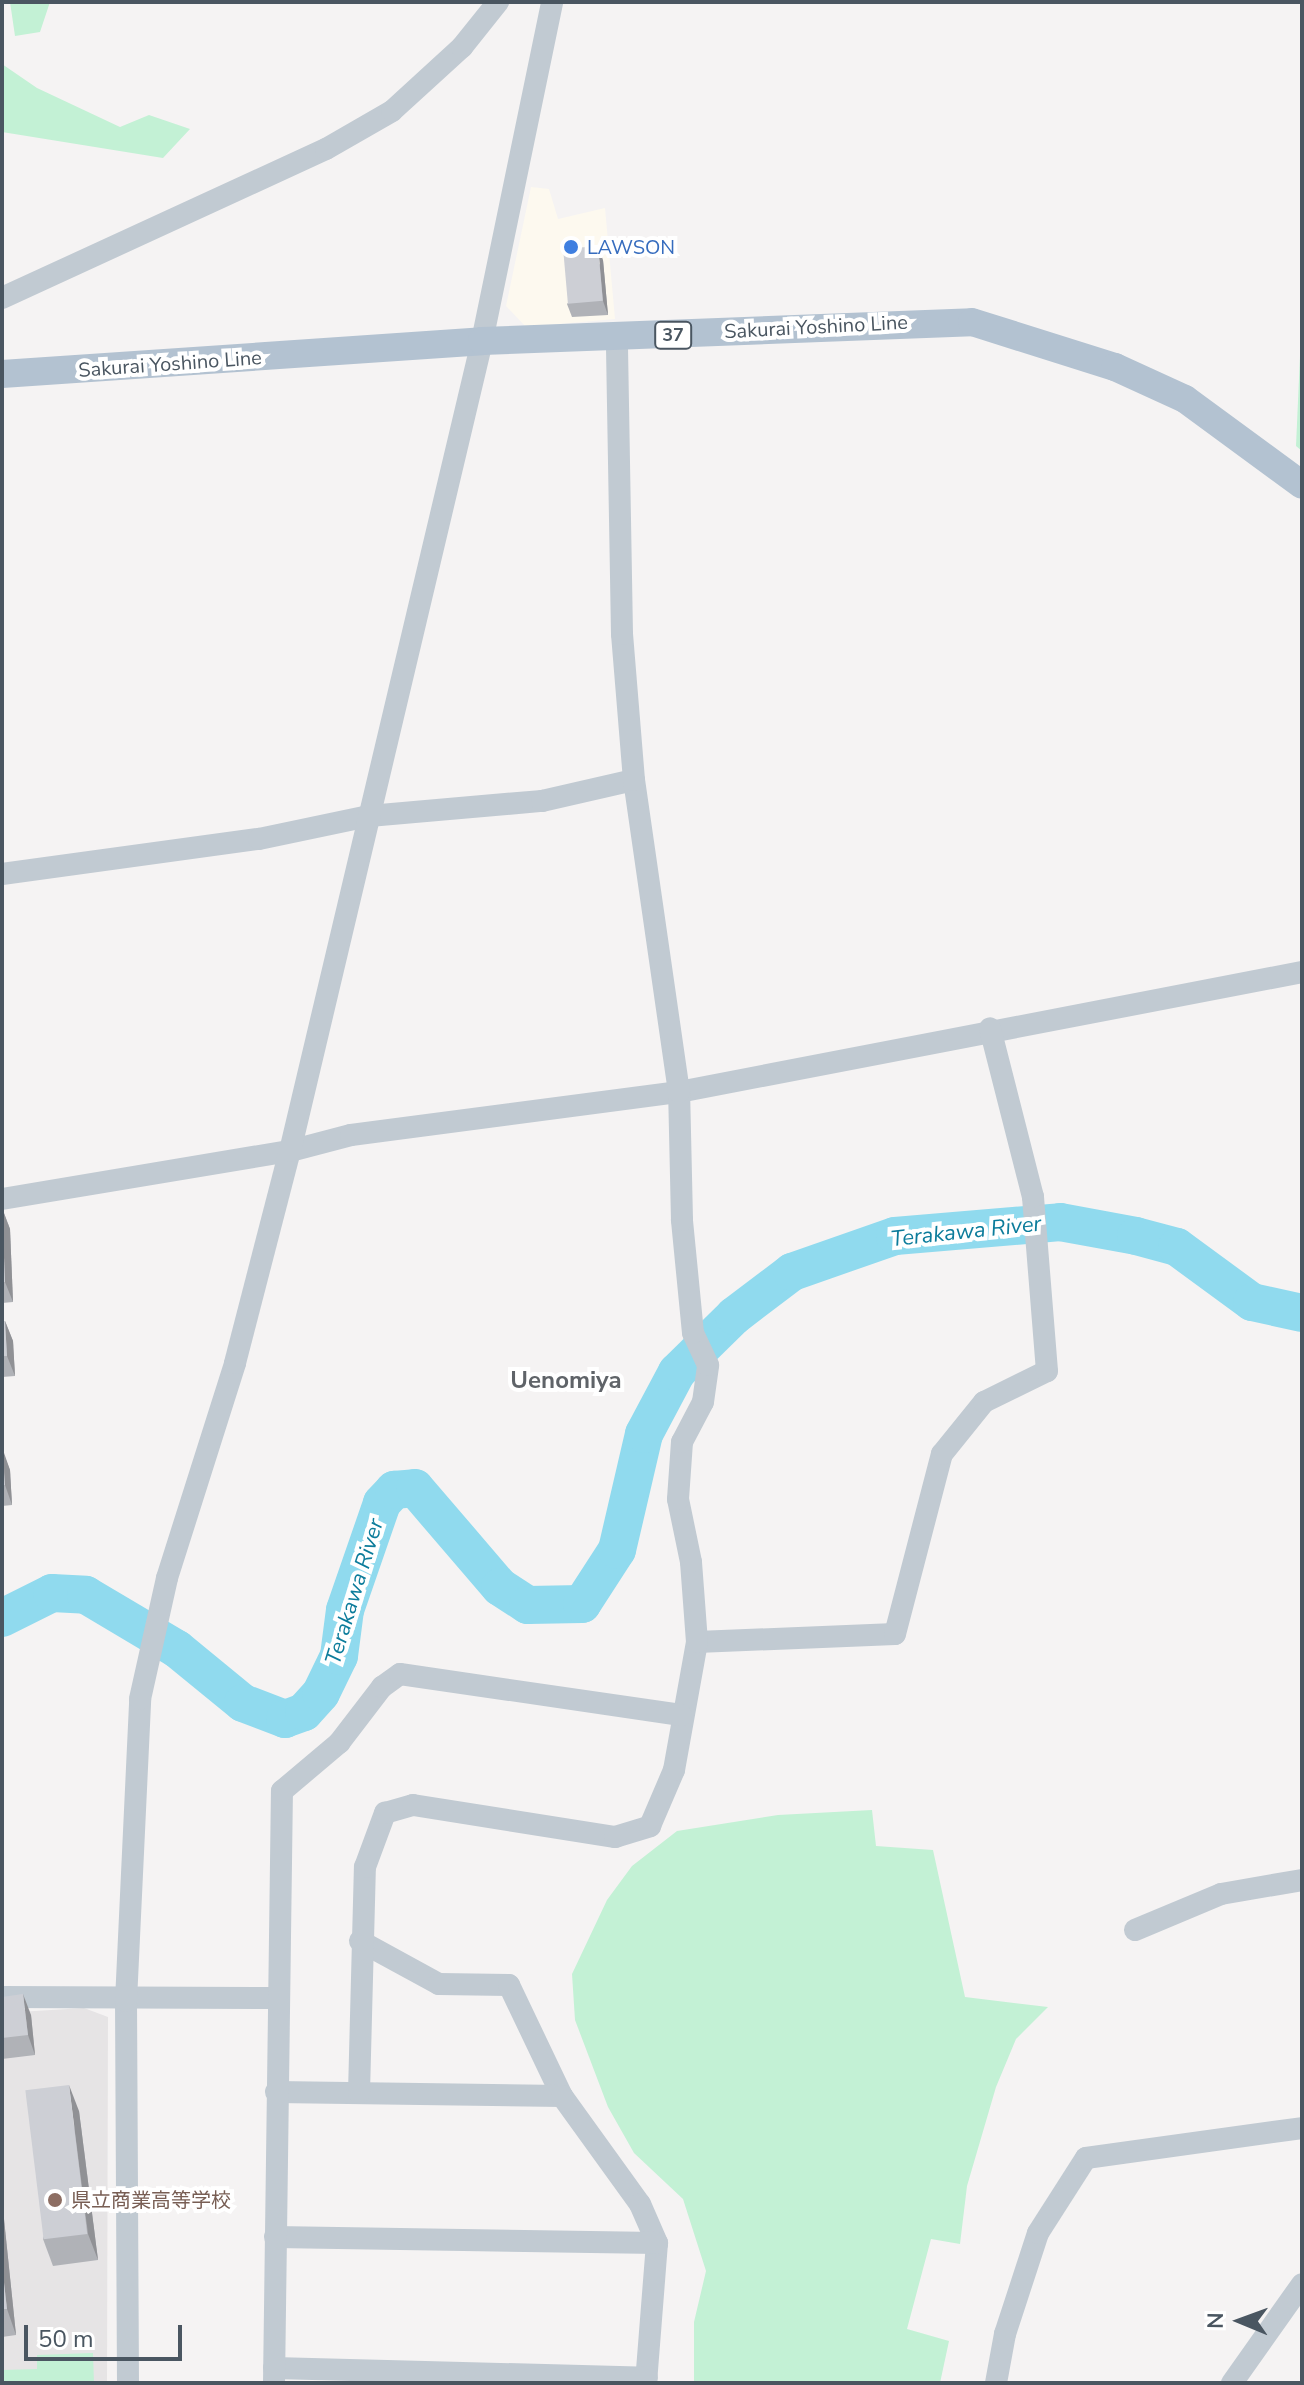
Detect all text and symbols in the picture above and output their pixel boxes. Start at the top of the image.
place label: LAWSON [587,235,675,259]
marker: LAWSON [562,238,580,256]
street label: Sakurai Yoshino Line [724,310,908,344]
road number: 37 [653,321,693,349]
street label: Sakurai Yoshino Line [78,346,262,382]
water label: Terakawa River [889,1211,1043,1253]
district label: Uenomiya [510,1367,622,1395]
water label: Terakawa River [320,1516,390,1668]
place label: 県立商業高等学校 [71,2188,231,2212]
marker: 県立商業高等学校 [46,2191,64,2209]
north arrow [1200,2281,1280,2361]
scale bar [28,2309,186,2359]
text: N [1201,2312,1231,2329]
text: 50 m [38,2323,94,2355]

